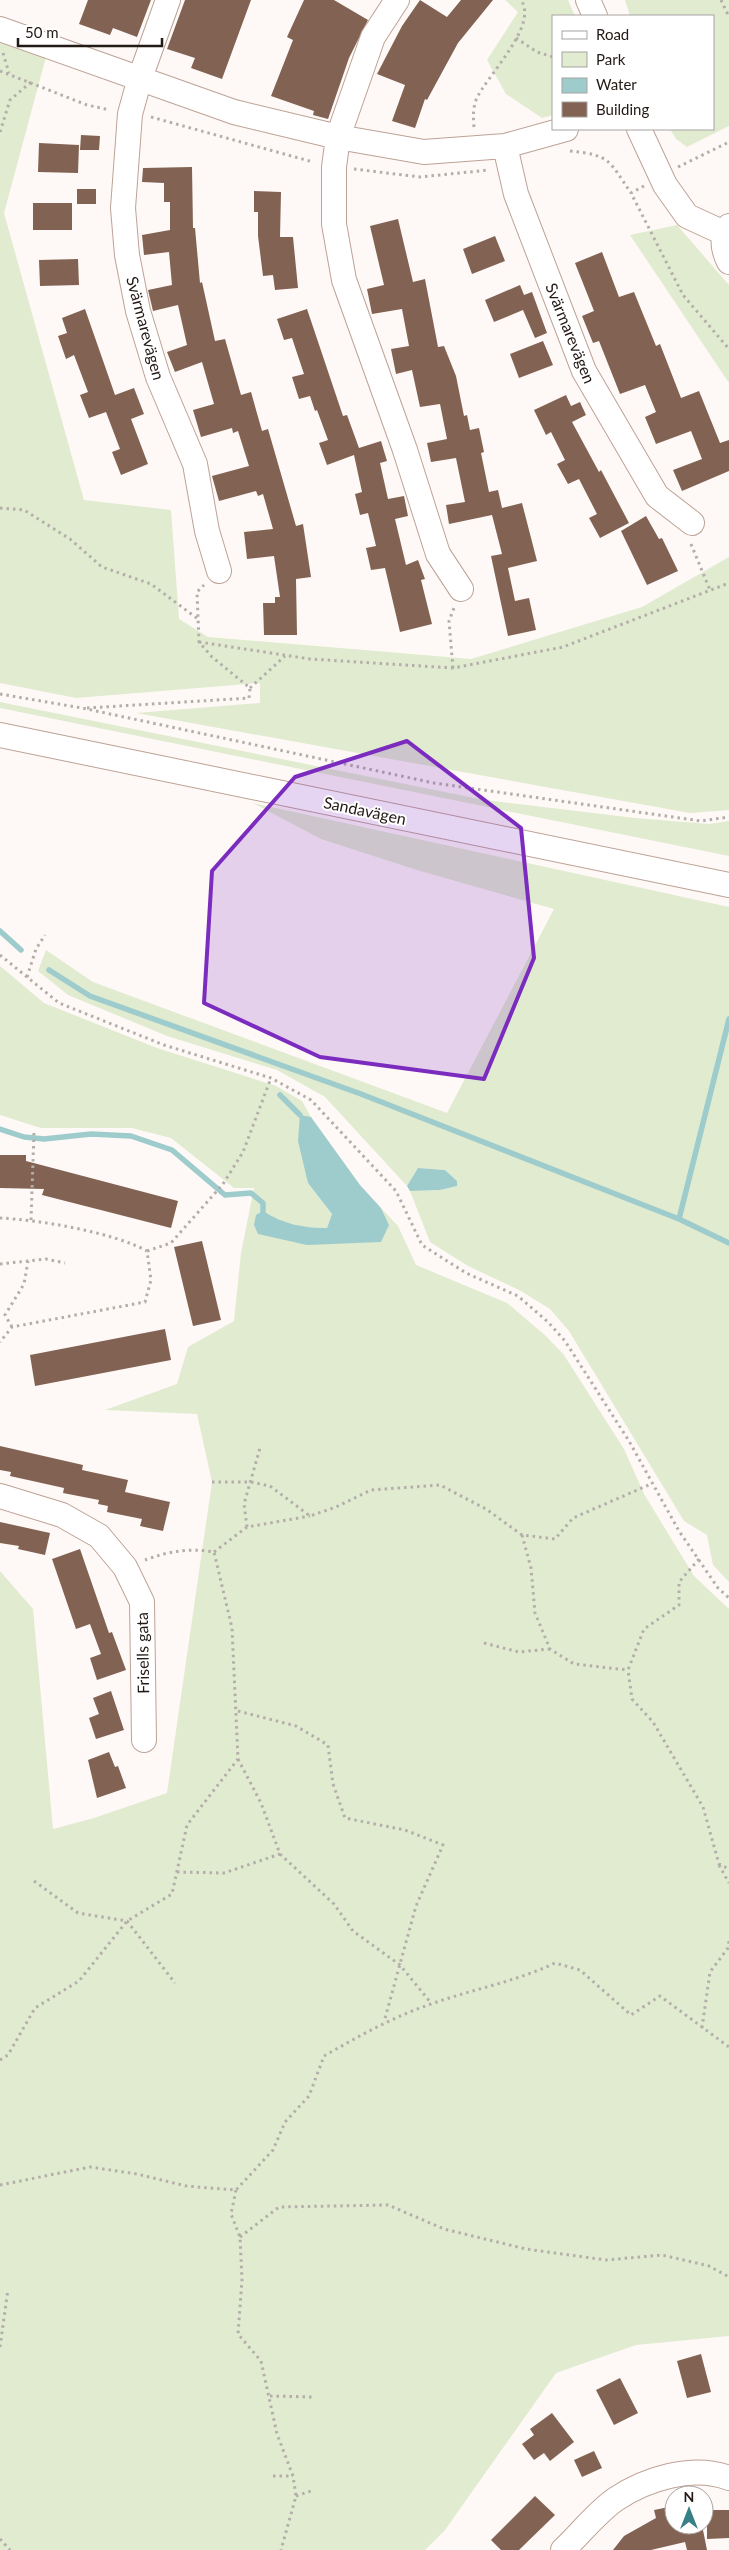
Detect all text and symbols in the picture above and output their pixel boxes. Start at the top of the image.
scale bar [18,15,161,47]
legend [552,15,714,130]
text: 50 m [25,23,59,41]
text: Road [596,25,629,43]
text: Park [596,50,626,68]
text: Water [596,75,637,93]
text: Building [596,100,649,118]
street label: Svärmarevägen [123,274,169,382]
street label: Svärmarevägen [542,280,600,386]
street label: Sandavägen [322,792,408,828]
street label: Frisells gata [132,1612,152,1694]
north arrow [664,2485,714,2535]
text: N [684,2488,694,2505]

